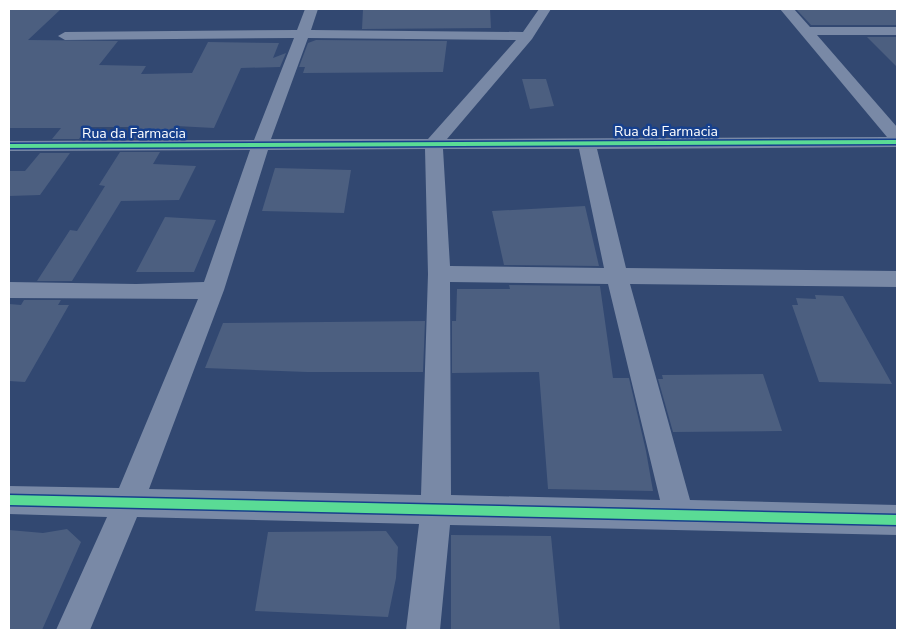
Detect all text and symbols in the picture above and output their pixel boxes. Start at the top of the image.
street label: Rua da Farmacia [614,122,718,141]
street label: Rua da Farmacia [82,124,186,143]

